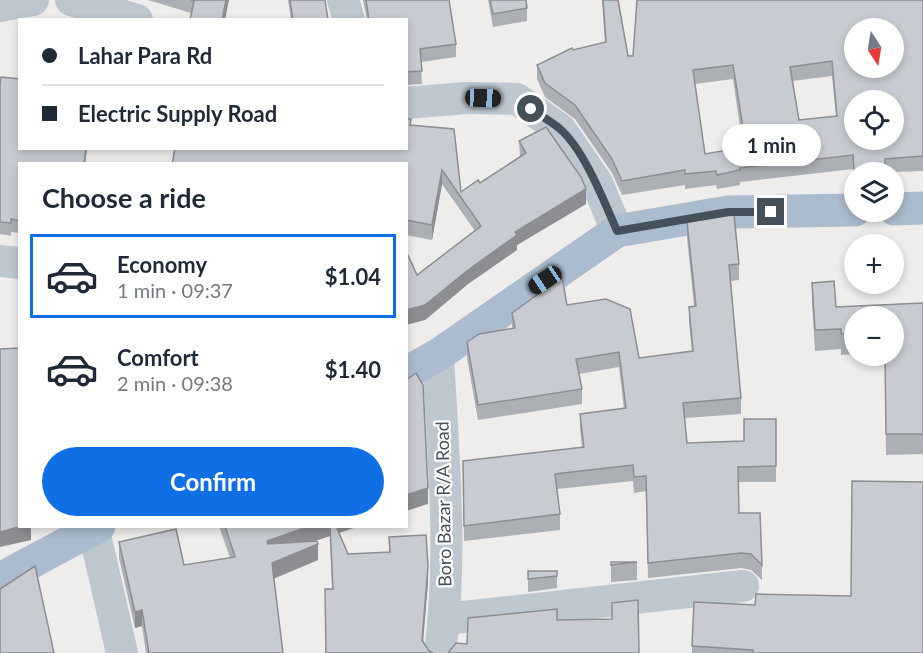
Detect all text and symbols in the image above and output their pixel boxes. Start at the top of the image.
north arrow [844,18,904,78]
map controls [844,18,904,366]
text: Lahar Para Rd [78,42,212,69]
car [465,88,501,108]
button: locate [844,90,904,150]
route start [517,95,544,122]
text: Electric Supply Road [78,100,277,127]
callout: 1 min [722,125,820,167]
text: 1 min [747,133,796,157]
button: layers [844,162,904,222]
text: Choose a ride [42,181,206,214]
route end [757,198,784,225]
button: + [844,234,904,294]
icon: car [45,249,99,303]
text: Economy [117,251,207,278]
car [525,262,565,298]
text: $1.04 [325,263,381,290]
text: 1 min · 09:37 [117,278,233,302]
button: − [844,306,904,366]
icon: car [45,342,99,396]
text: Comfort [117,344,199,371]
text: $1.40 [325,356,381,383]
text: 2 min · 09:38 [117,371,233,395]
street label: Boro Bazar R/A Road [431,421,455,587]
button: Confirm [42,447,384,516]

